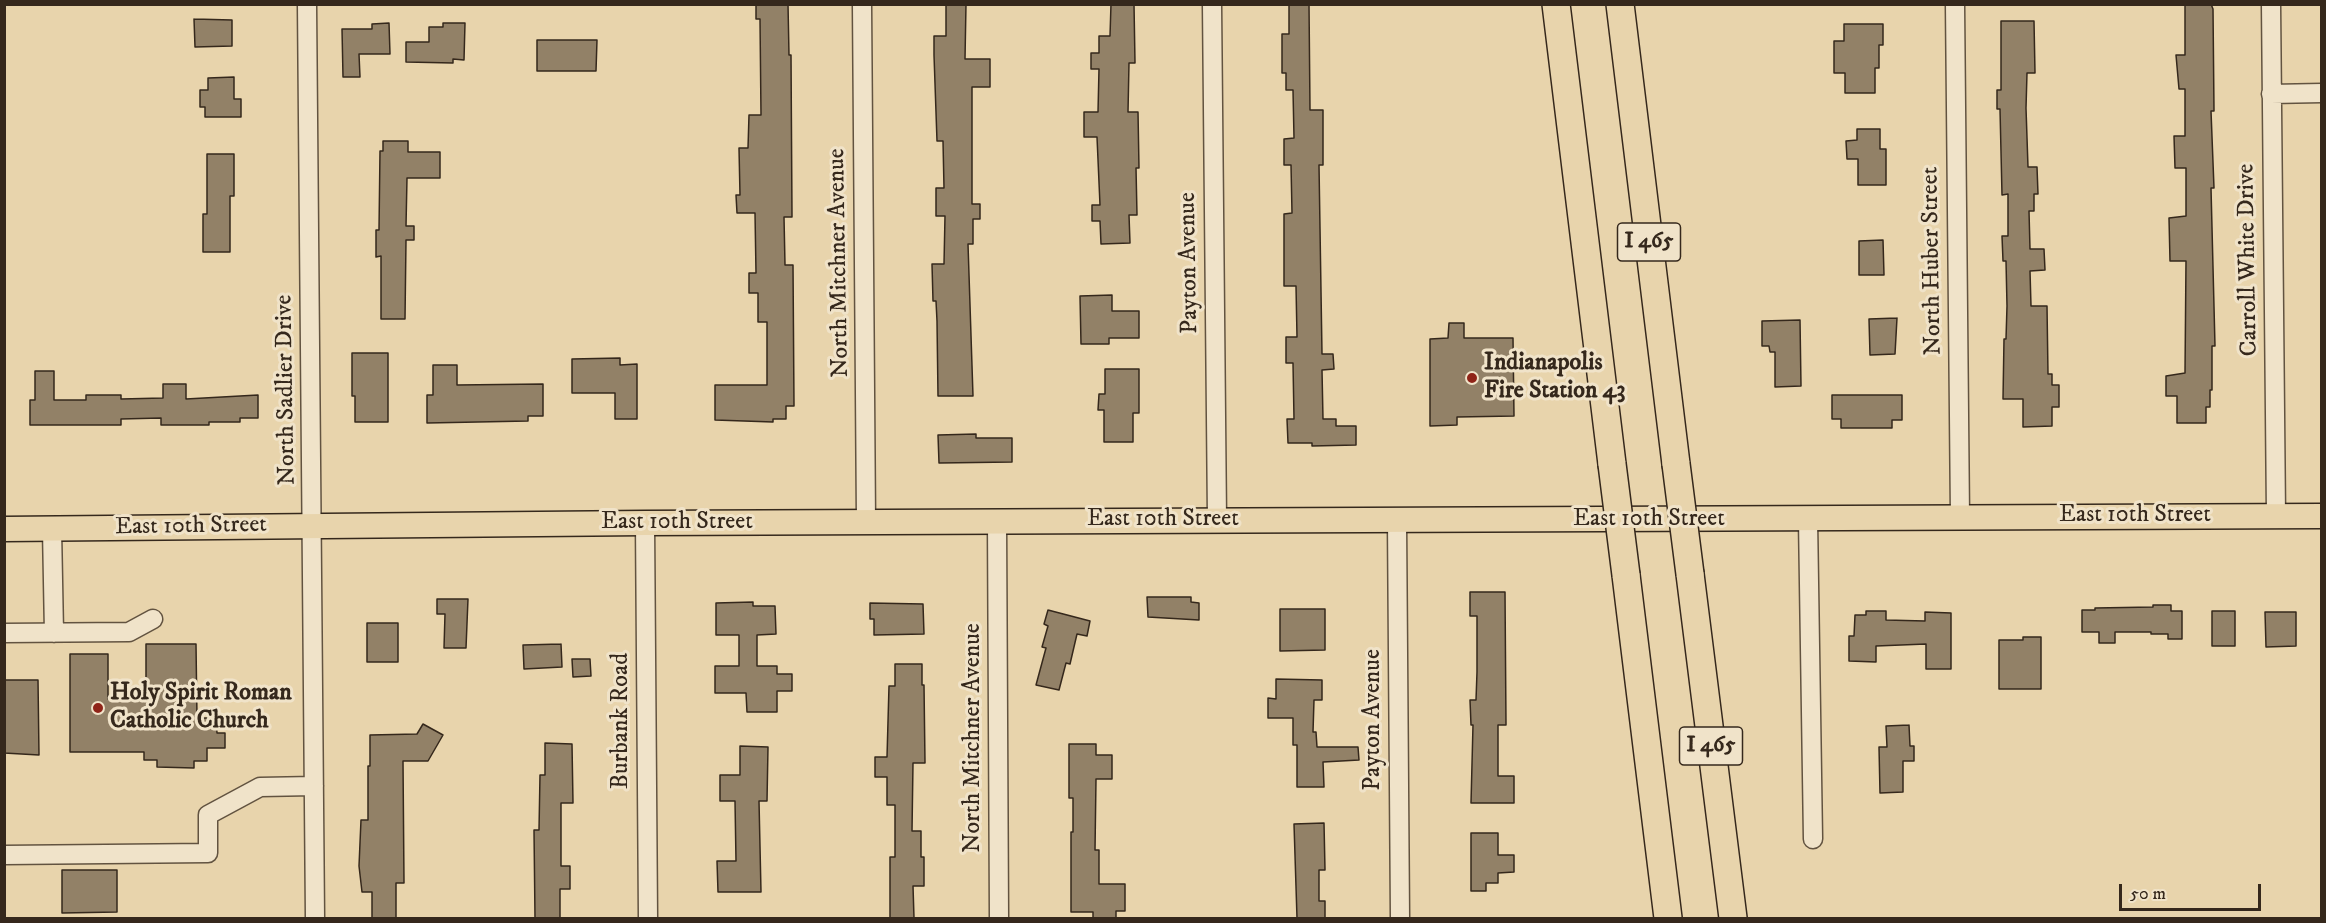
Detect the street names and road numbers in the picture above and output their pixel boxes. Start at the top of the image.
street label: North Mitchner Avenue [824,148,856,378]
street label: Carroll White Drive [2233,163,2265,357]
street label: North Huber Street [1917,167,1949,355]
street label: Payton Avenue [1174,192,1206,334]
road number: I 465 [1618,223,1680,261]
street label: North Sadlier Drive [271,294,303,486]
street label: East 10th Street [2059,502,2211,530]
street label: East 10th Street [1087,506,1239,534]
street label: East 10th Street [1573,506,1725,534]
street label: East 10th Street [601,509,753,537]
street label: East 10th Street [115,511,267,543]
street label: North Mitchner Avenue [960,623,988,853]
street label: Payton Avenue [1360,649,1388,791]
street label: Burbank Road [608,653,636,789]
road number: I 465 [1680,727,1742,765]

